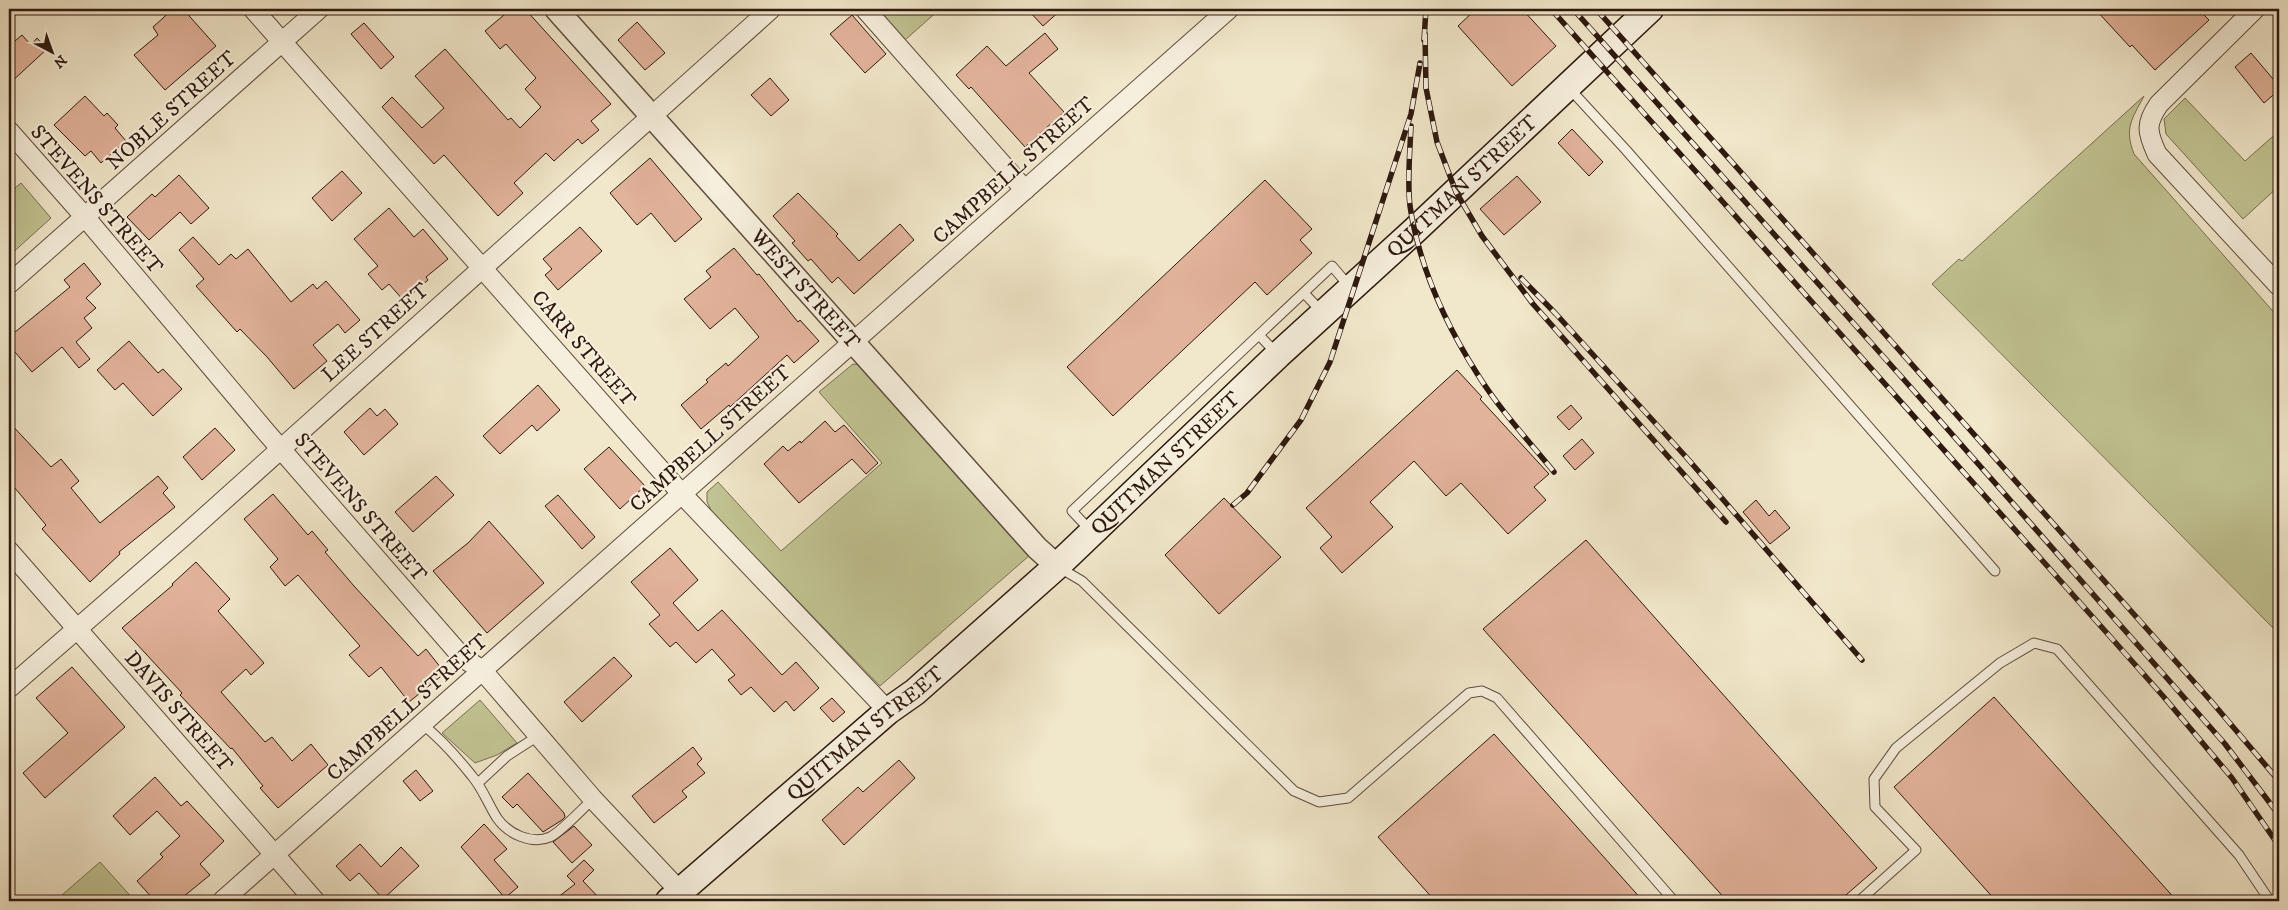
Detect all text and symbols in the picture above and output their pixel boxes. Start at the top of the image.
north arrow [28,28,78,78]
street label: NOBLE STREET [101,46,242,176]
text: N [49,50,70,72]
street label: CAMPBELL STREET [928,91,1100,250]
street label: QUITMAN STREET [1382,110,1543,264]
street label: STEVENS STREET [24,120,168,280]
street label: WEST STREET [744,223,865,355]
street label: LEE STREET [316,278,435,388]
street label: CARR STREET [525,285,641,412]
street label: CAMPBELL STREET [625,359,797,518]
street label: QUITMAN STREET [1085,386,1246,541]
street label: STEVENS STREET [288,428,432,588]
street label: CAMPBELL STREET [322,628,494,787]
street label: DAVIS STREET [119,646,238,778]
street label: QUITMAN STREET [782,661,950,807]

